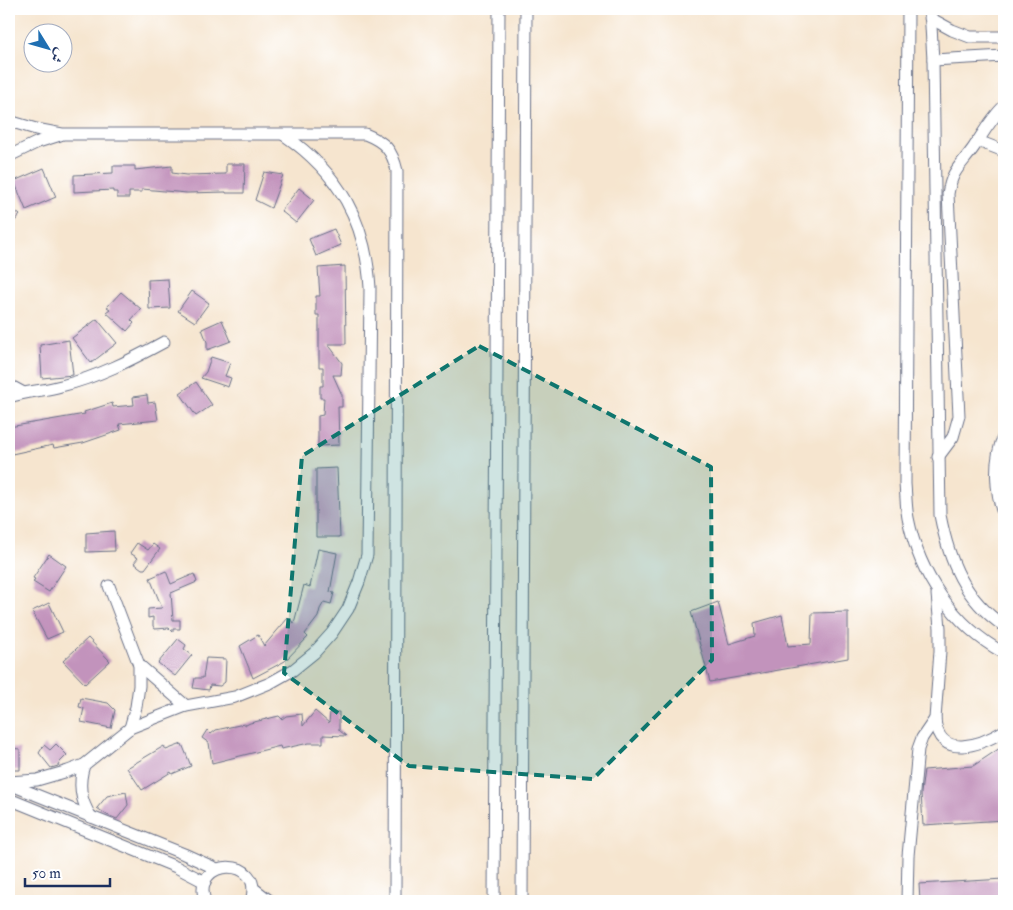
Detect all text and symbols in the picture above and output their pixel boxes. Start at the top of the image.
north arrow [22,22,72,72]
text: ش [47,45,69,66]
scale bar [25,855,110,887]
text: 50 m [32,864,61,883]

